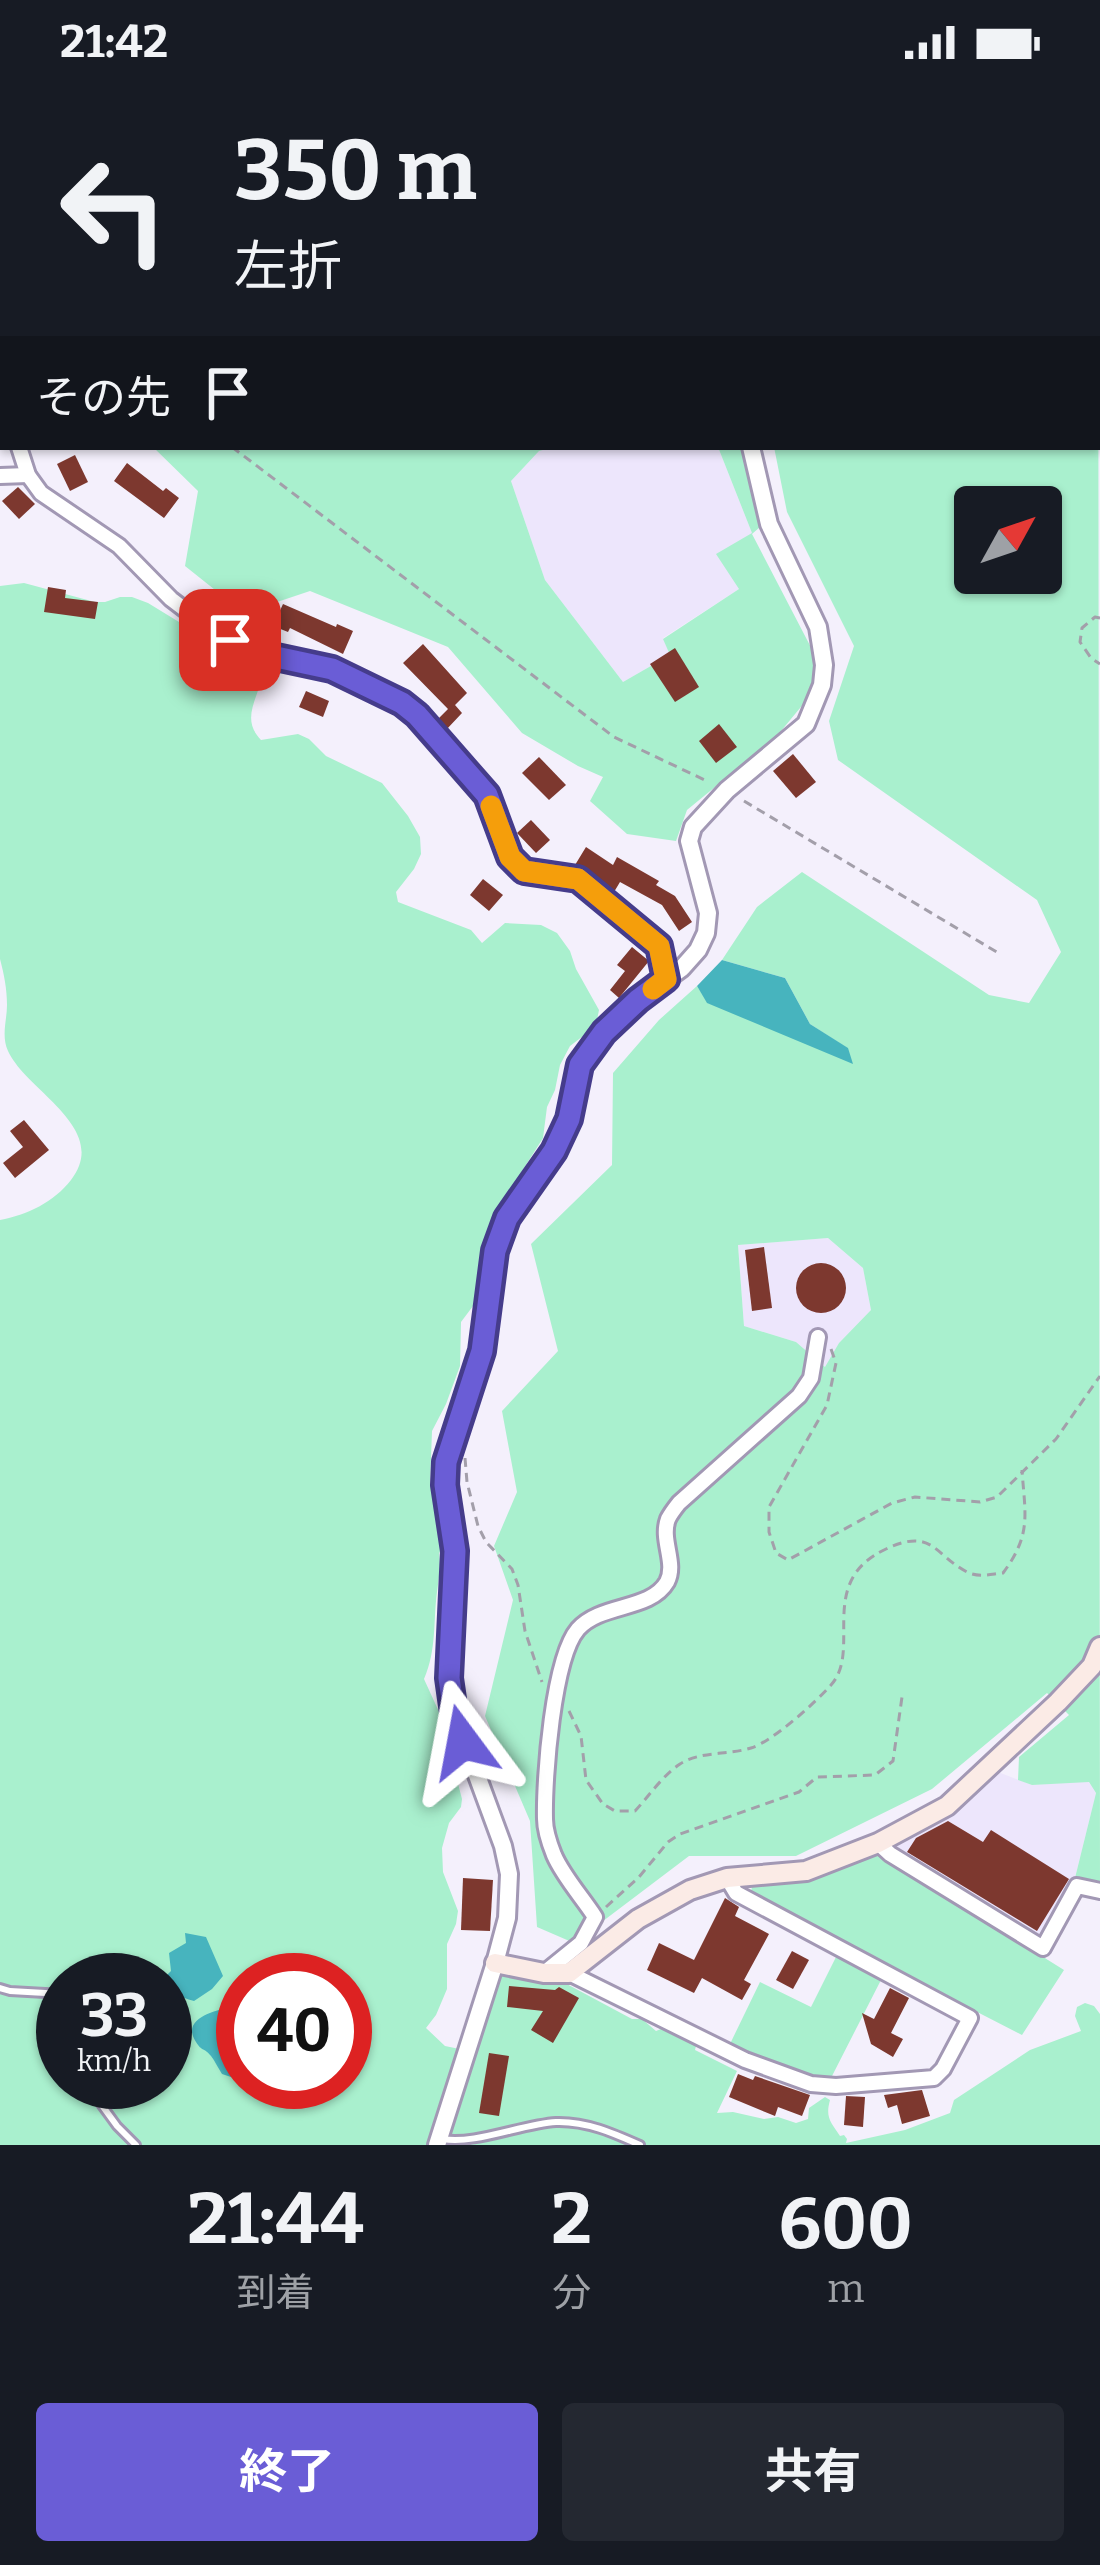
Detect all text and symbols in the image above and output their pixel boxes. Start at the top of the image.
text: 21:42 [60,15,168,69]
text: 350 m [234,120,477,221]
icon: left [36,132,192,288]
text: 左折 [234,235,342,299]
icon: arrive [195,360,261,426]
text: その先 [36,371,171,425]
north arrow [954,486,1062,594]
map controls [954,486,1062,594]
pin [179,589,281,691]
icon: arrive [197,607,263,673]
position arrow [400,1679,526,1805]
speed limit sign: 40 [216,1953,372,2109]
text: 33 [80,1980,148,2052]
text: km/h [77,2043,151,2079]
text: 21:44 [187,2176,364,2262]
text: 2 [551,2176,592,2262]
text: 600 [779,2181,913,2267]
text: m [827,2266,864,2312]
text: 到着 [237,2270,315,2316]
text: 分 [552,2270,591,2316]
button: 終了 [36,2403,538,2541]
button: 共有 [562,2403,1064,2541]

